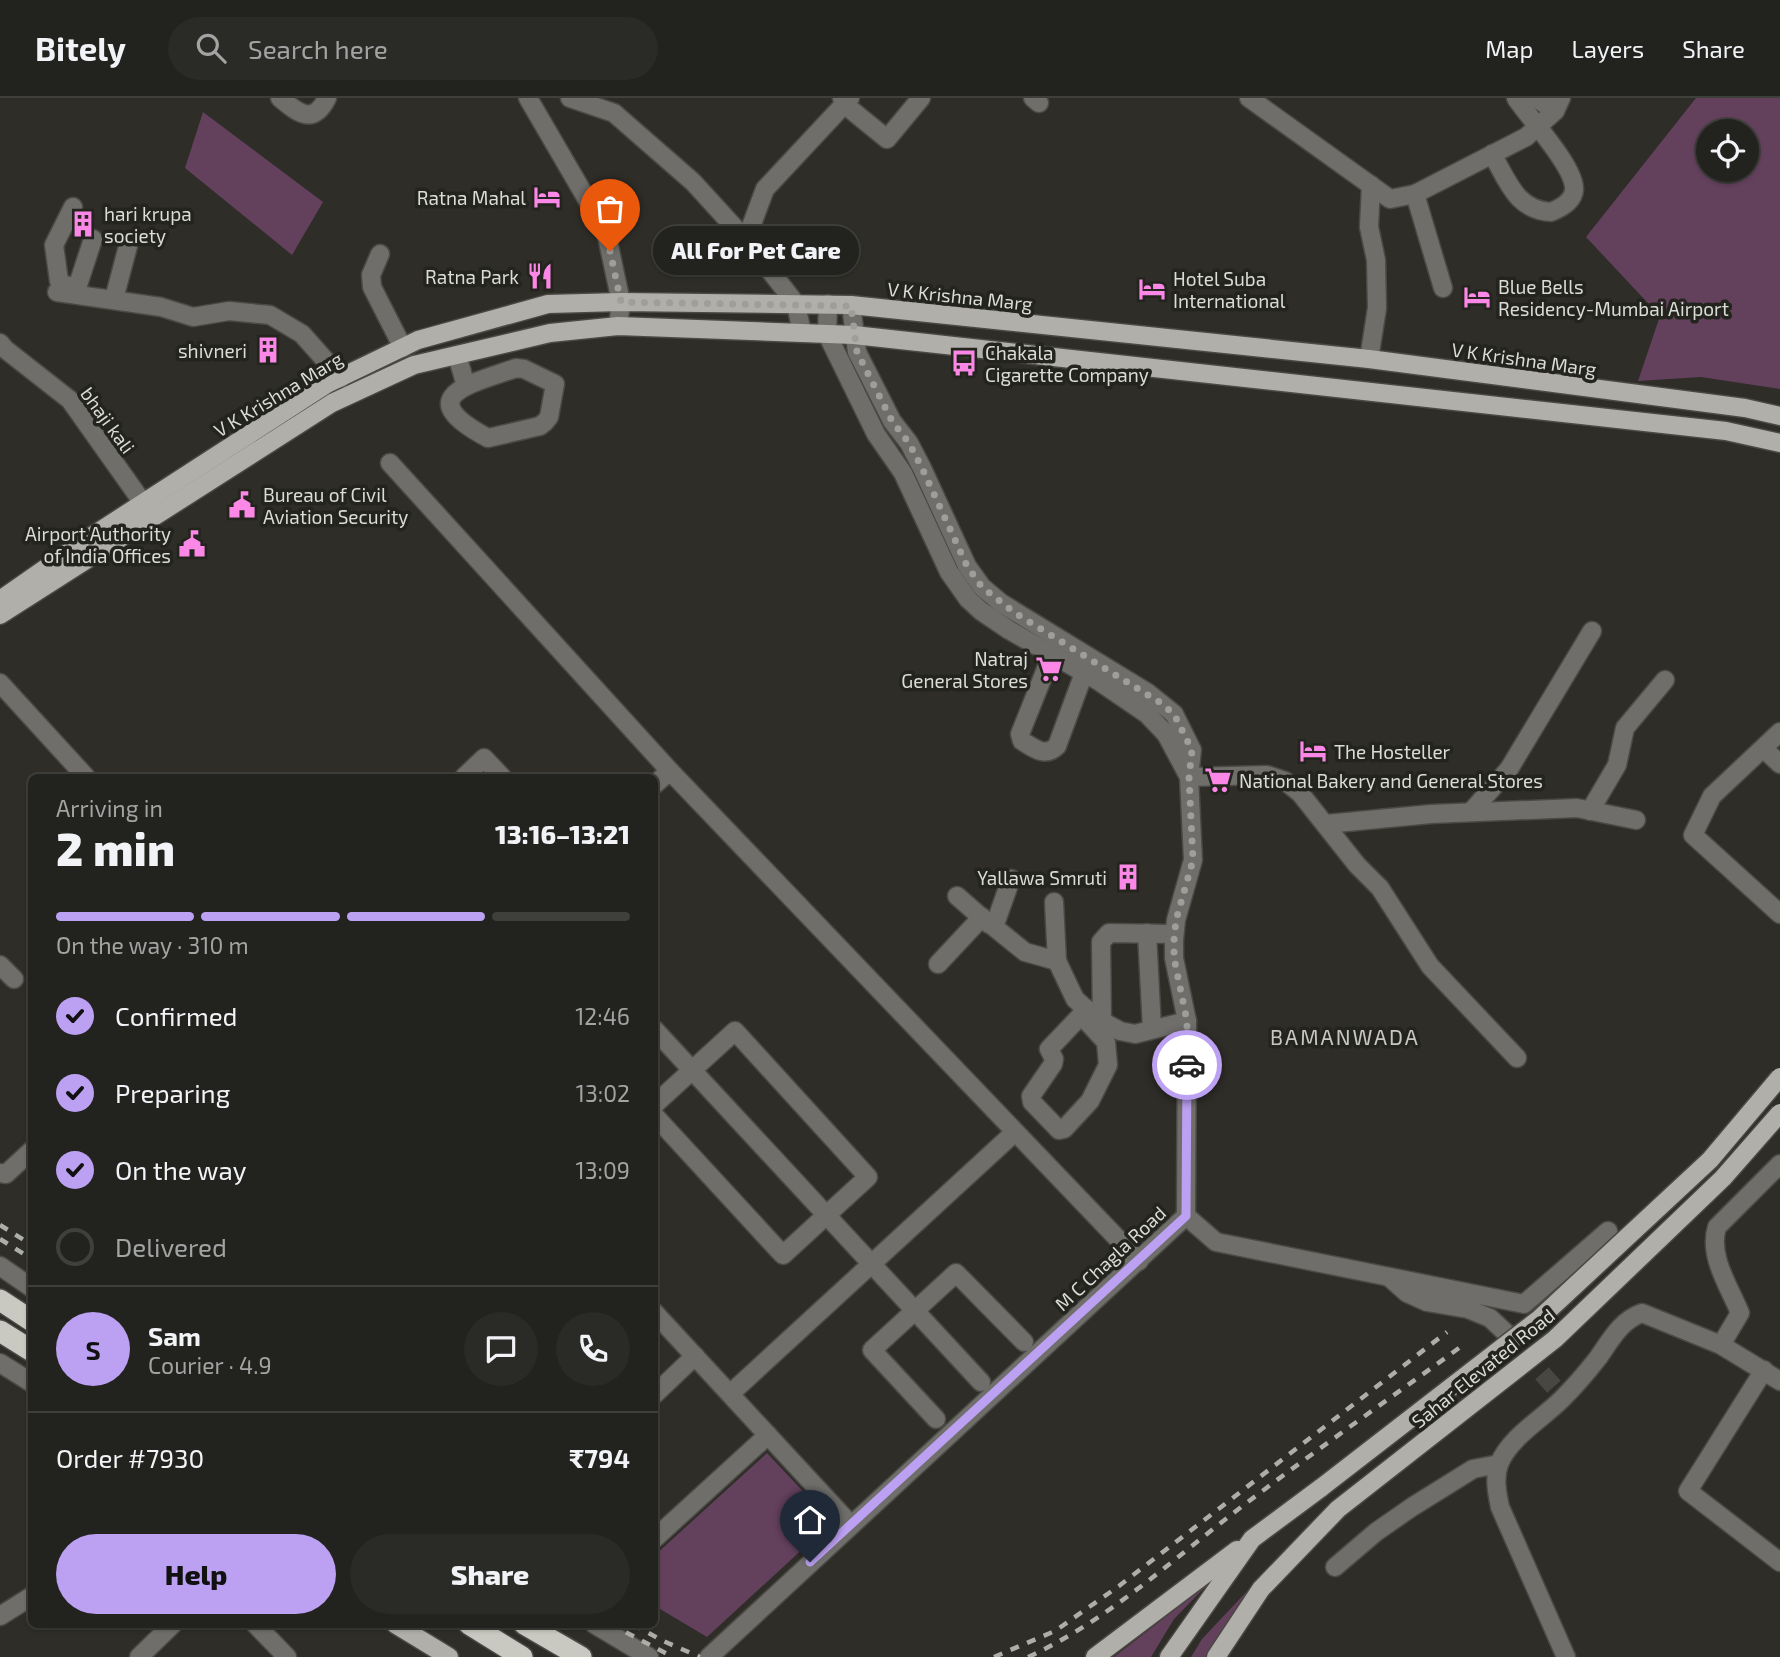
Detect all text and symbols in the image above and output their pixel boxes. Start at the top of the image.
search box [168,17,658,80]
text: Bitely [35,28,126,68]
icon: search [192,29,230,67]
text: Search here [248,33,388,64]
text: Map [1485,34,1533,63]
text: Layers [1571,34,1644,63]
text: Share [1682,34,1745,63]
map controls [1696,119,1759,182]
button: locate [1696,119,1759,182]
pin [580,179,640,251]
hotel icon: Ratna Mahal [532,182,562,212]
place label: Ratna Mahal [417,186,526,209]
icon: bag [591,190,629,228]
place label: hari krupa society [104,202,192,247]
building icon: hari krupa society [68,209,98,239]
callout: All For Pet Care [652,226,858,276]
text: All For Pet Care [671,236,841,264]
restaurant icon: Ratna Park [525,261,555,291]
place label: Ratna Park [425,265,519,288]
place label: Hotel Suba International [1173,267,1286,312]
hotel icon: Hotel Suba International [1137,274,1167,304]
place label: Blue Bells Residency-Mumbai Airport [1498,275,1729,320]
street label: V K Krishna Marg [886,277,1034,315]
hotel icon: Blue Bells Residency-Mumbai Airport [1462,282,1492,312]
building icon: shivneri [253,335,283,365]
street label: V K Krishna Marg [1450,337,1598,381]
place label: shivneri [178,339,247,362]
place label: Chakala Cigarette Company [985,341,1149,386]
street label: V K Krishna Marg [210,346,347,441]
bus stop icon: Chakala Cigarette Company [949,348,979,378]
street label: bhaji kali [76,382,140,458]
place label: Bureau of Civil Aviation Security [263,483,408,528]
public building icon: Bureau of Civil Aviation Security [227,490,257,520]
place label: Airport Authority of India Offices [25,522,171,567]
public building icon: Airport Authority of India Offices [177,529,207,559]
place label: Natraj General Stores [901,647,1028,692]
supermarket icon: Natraj General Stores [1034,654,1064,684]
hotel icon: The Hosteller [1298,736,1328,766]
place label: The Hosteller [1334,740,1451,763]
supermarket icon: National Bakery and General Stores [1203,765,1233,795]
place label: National Bakery and General Stores [1239,769,1543,792]
text: Arriving in [56,794,163,822]
text: 13:16–13:21 [495,818,630,849]
text: 2 min [56,820,175,875]
building icon: Yallawa Smruti [1113,862,1143,892]
place label: Yallawa Smruti [977,866,1107,889]
text: On the way · 310 m [56,931,249,959]
icon: check [56,997,94,1035]
text: Confirmed [115,1000,238,1031]
text: 12:46 [575,1002,630,1030]
district label: BAMANWADA [1270,1024,1420,1049]
courier [1152,1030,1222,1100]
icon: car [1168,1046,1206,1084]
icon: check [56,1074,94,1112]
text: Preparing [115,1077,230,1108]
text: 13:02 [576,1079,630,1107]
icon: check [56,1151,94,1189]
text: On the way [115,1154,246,1185]
text: 13:09 [576,1156,630,1184]
street label: M C Chagla Road [1050,1201,1170,1315]
text: Delivered [115,1231,227,1262]
street label: Sahar Elevated Road [1407,1303,1559,1433]
button: chat [464,1312,538,1386]
button: phone [556,1312,630,1386]
text: Sam [148,1320,201,1351]
text: S [85,1334,101,1365]
text: Courier · 4.9 [148,1351,272,1379]
text: Order #7930 [56,1442,204,1473]
text: ₹794 [569,1442,630,1473]
pin [780,1490,840,1562]
icon: home [791,1501,829,1539]
button: Help [56,1534,336,1614]
button: Share [350,1534,630,1614]

